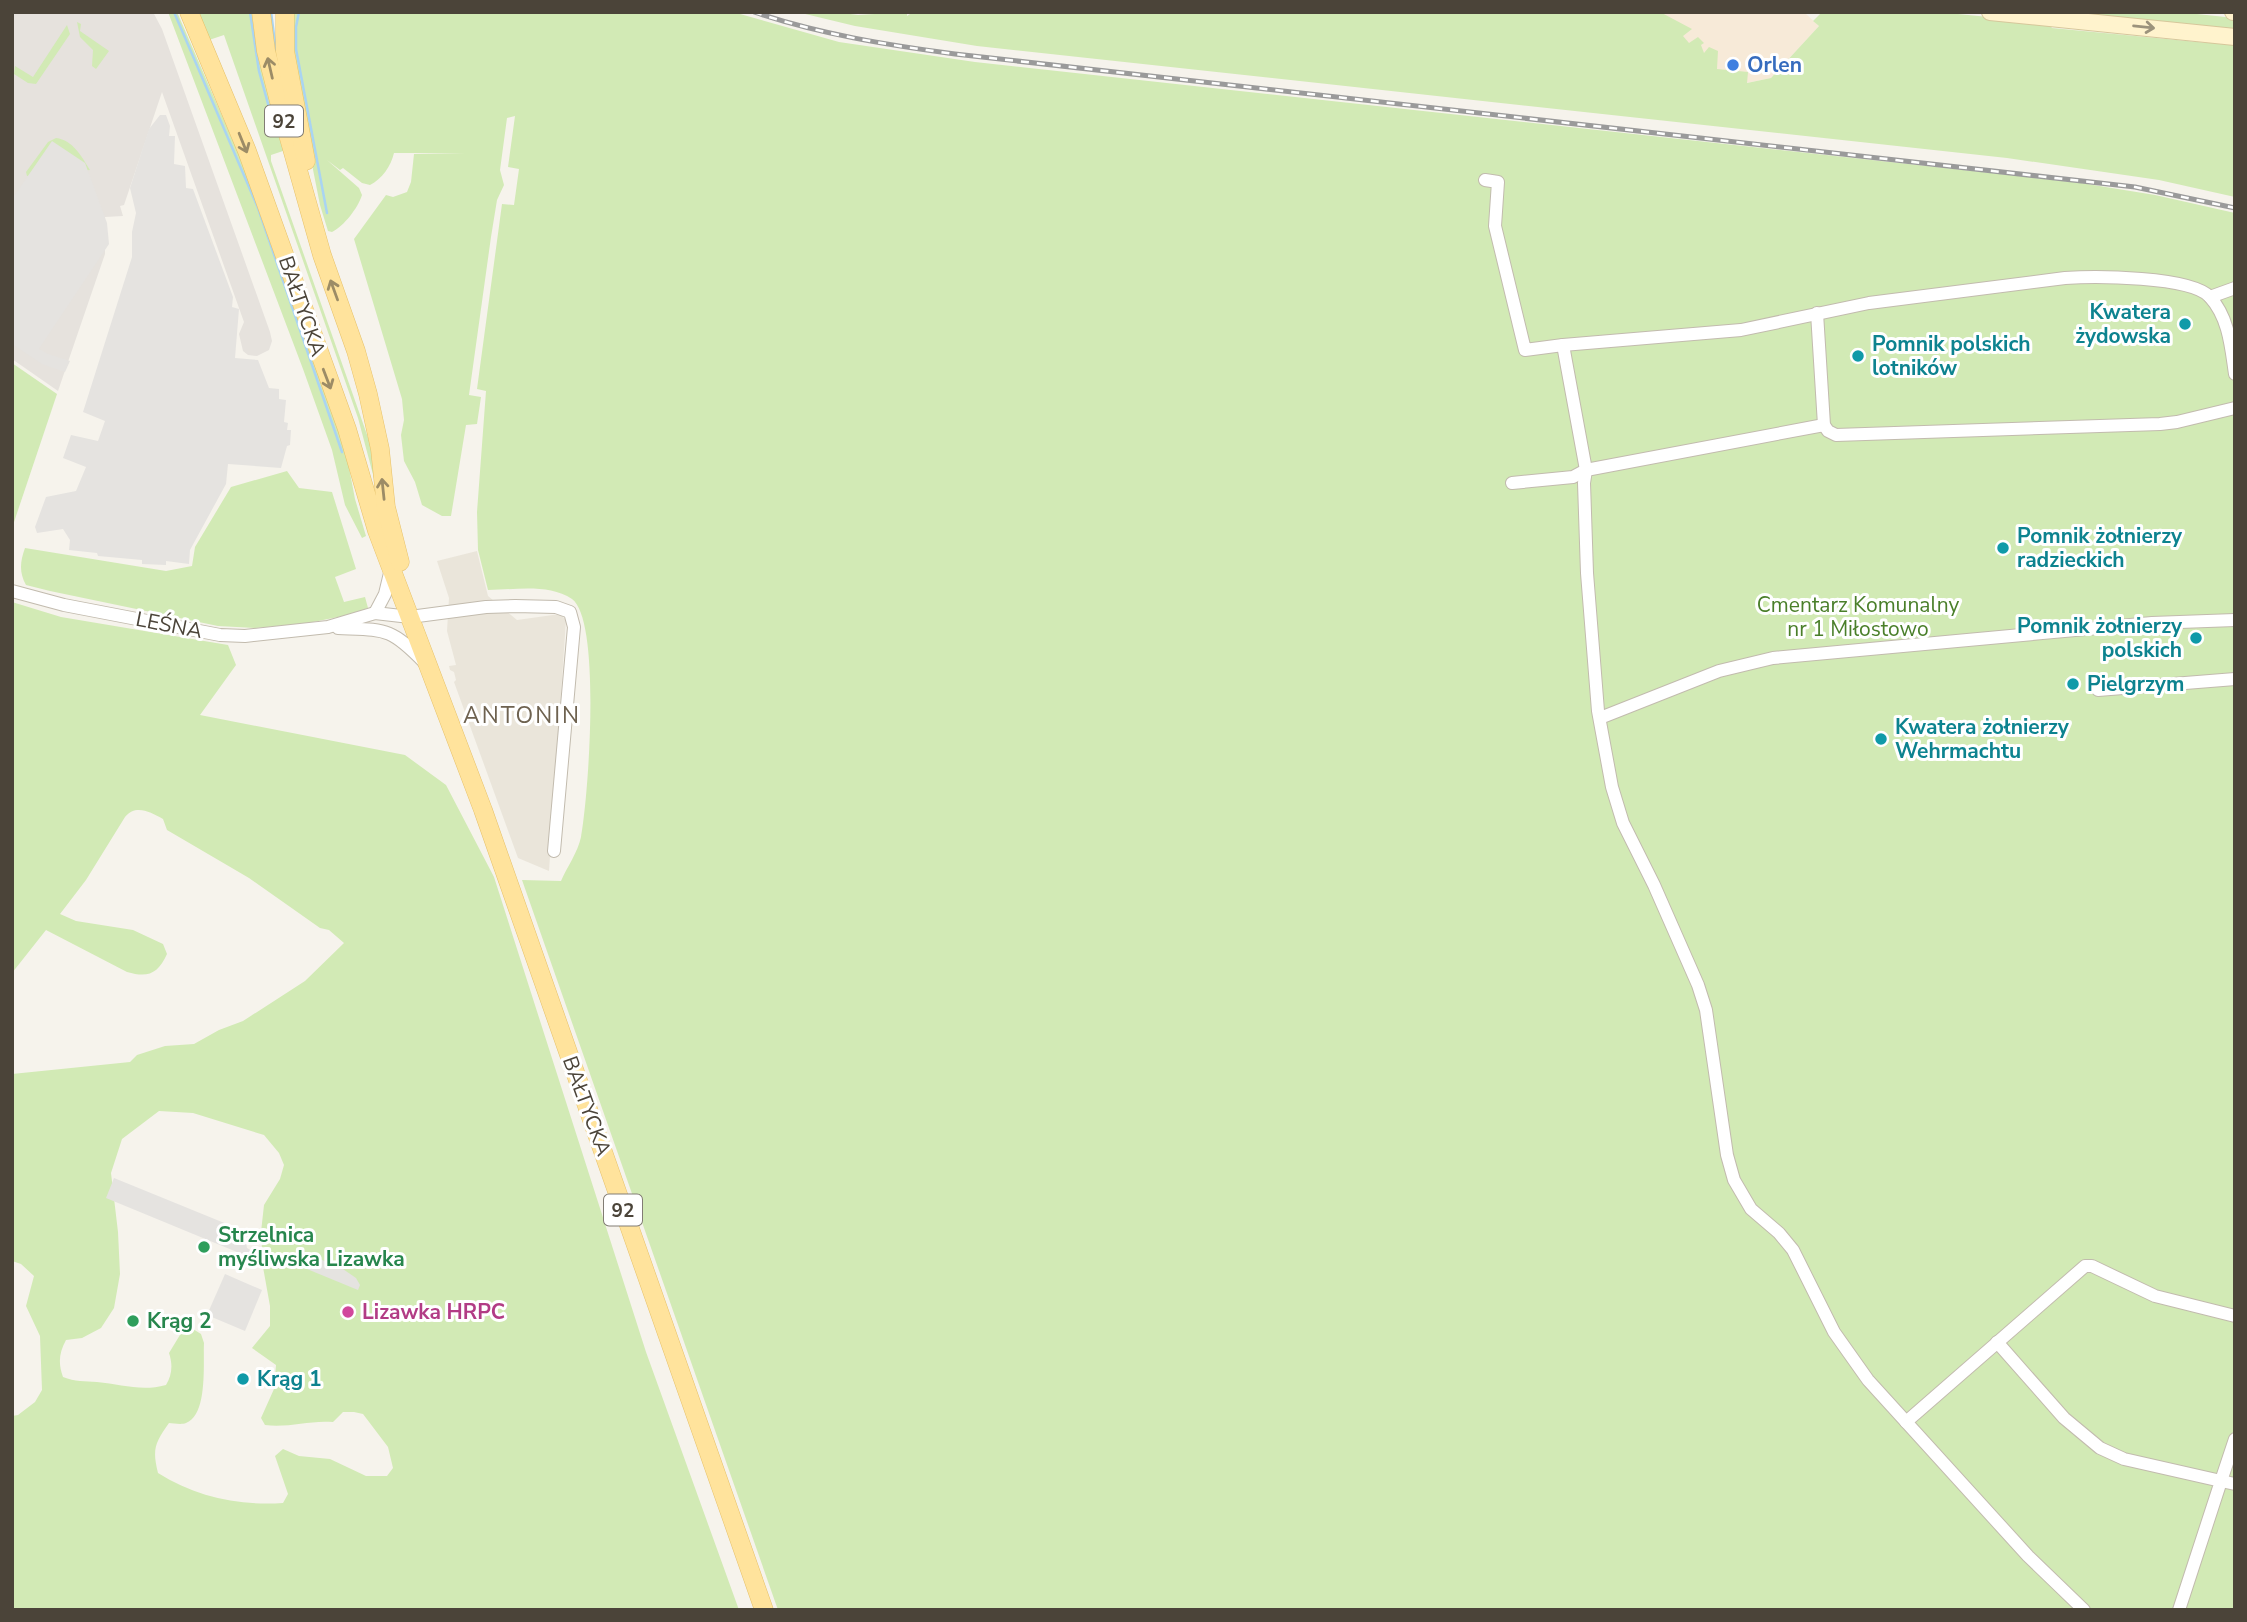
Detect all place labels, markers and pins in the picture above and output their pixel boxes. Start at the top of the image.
place label: Orlen [1747,51,1802,79]
marker: Orlen [1725,57,1741,73]
place label: Kwatera żydowska [2075,298,2171,350]
marker: Kwatera żydowska [2177,316,2193,332]
place label: Pomnik polskich lotników [1872,330,2031,382]
marker: Pomnik polskich lotników [1850,348,1866,364]
place label: Pomnik żołnierzy radzieckich [2017,522,2183,574]
marker: Pomnik żołnierzy radzieckich [1995,540,2011,556]
place label: Pomnik żołnierzy polskich [2017,612,2183,664]
marker: Pomnik żołnierzy polskich [2188,630,2204,646]
place label: Pielgrzym [2087,670,2184,698]
marker: Pielgrzym [2065,676,2081,692]
place label: Kwatera żołnierzy Wehrmachtu [1895,713,2070,765]
marker: Kwatera żołnierzy Wehrmachtu [1873,731,1889,747]
place label: Strzelnica myśliwska Lizawka [218,1221,405,1273]
marker: Strzelnica myśliwska Lizawka [196,1239,212,1255]
place label: Lizawka HRPC [362,1298,505,1326]
marker: Lizawka HRPC [340,1304,356,1320]
place label: Krąg 2 [147,1307,212,1335]
marker: Krąg 2 [125,1313,141,1329]
place label: Krąg 1 [257,1365,322,1393]
marker: Krąg 1 [235,1371,251,1387]

